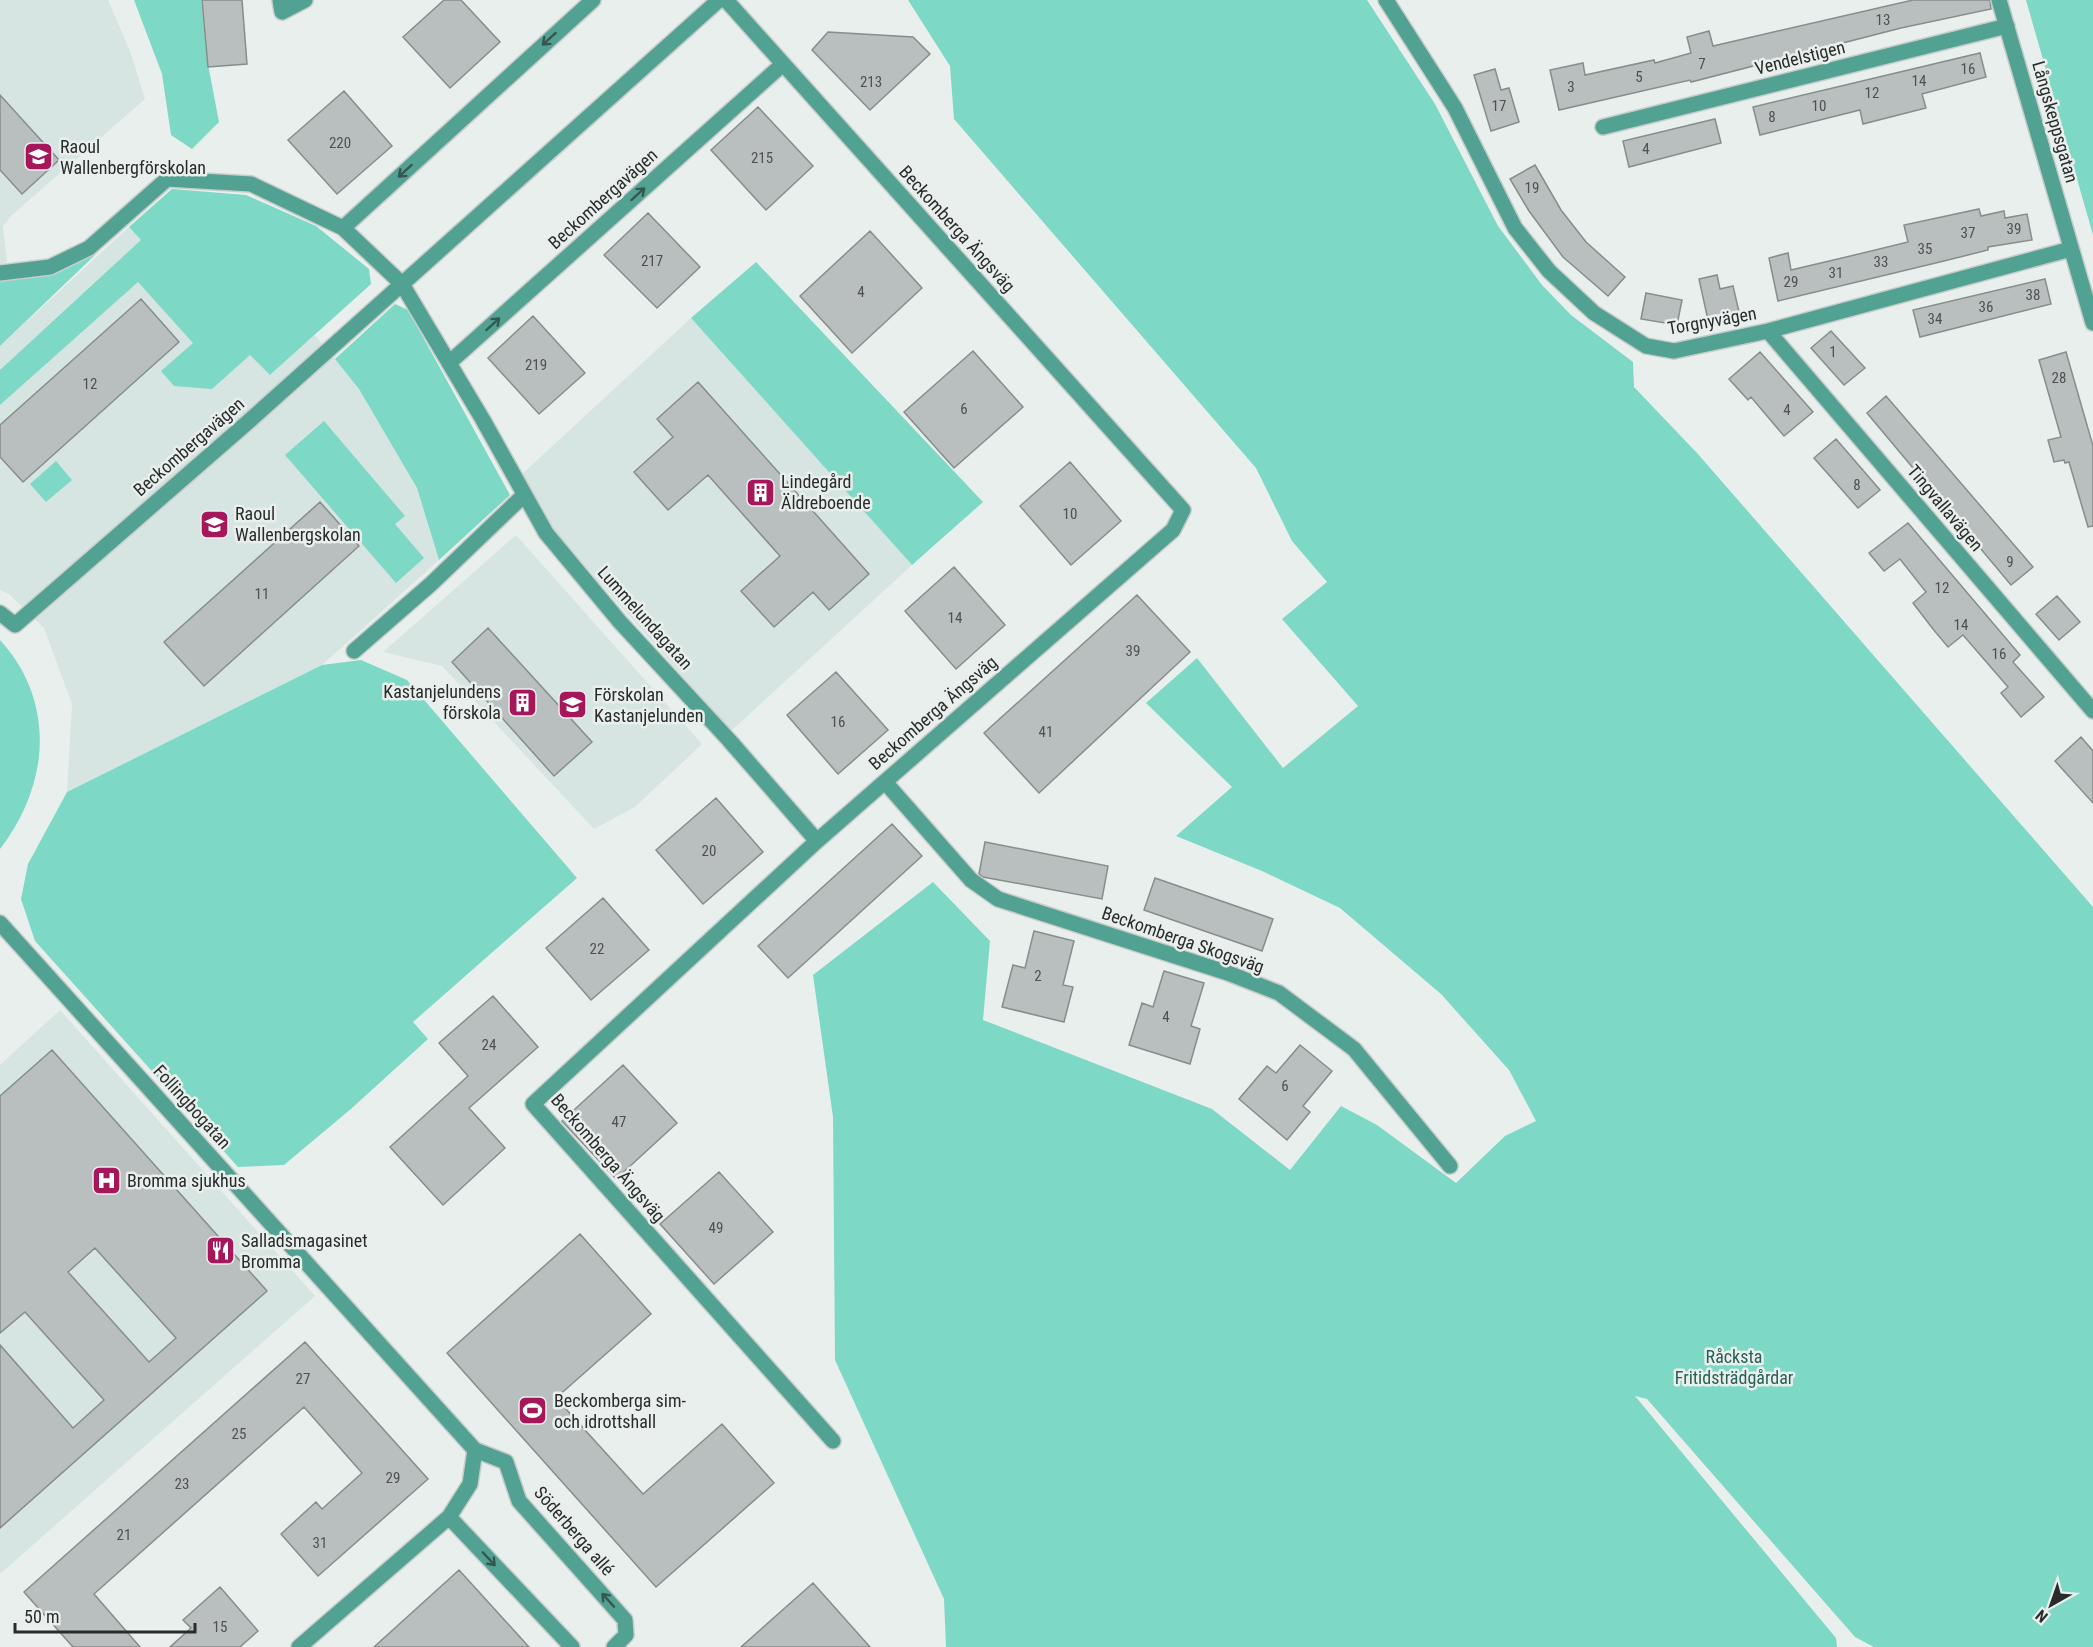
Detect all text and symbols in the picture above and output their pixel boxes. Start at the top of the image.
house number: 13 [1876,11,1890,29]
one-way arrow [542,32,557,47]
street label: Vendelstigen [1753,36,1847,79]
house number: 7 [1698,55,1706,73]
street label: Långskeppsgatan [2028,59,2083,185]
house number: 16 [1961,60,1975,78]
house number: 5 [1635,68,1643,86]
house number: 14 [1912,72,1926,90]
house number: 213 [860,73,882,91]
house number: 3 [1567,78,1575,96]
house number: 12 [1865,84,1879,102]
house number: 17 [1492,97,1506,115]
house number: 10 [1812,97,1826,115]
house number: 8 [1768,108,1776,126]
house number: 220 [329,134,351,152]
place label: Raoul Wallenbergförskolan [60,136,206,178]
house number: 4 [1642,140,1650,158]
school or university icon: Raoul Wallenbergförskolan [23,141,55,173]
street label: Beckombergavägen [544,144,662,253]
house number: 215 [751,149,773,167]
street label: Beckomberga Ängsväg [895,161,1020,296]
one-way arrow [398,164,413,178]
house number: 19 [1525,179,1539,197]
one-way arrow [630,187,645,201]
house number: 39 [2007,220,2021,238]
house number: 37 [1961,224,1975,242]
house number: 35 [1918,240,1932,258]
house number: 217 [641,252,663,270]
house number: 33 [1874,253,1888,271]
house number: 31 [1829,264,1843,282]
house number: 29 [1784,273,1798,291]
house number: 4 [857,283,865,301]
house number: 38 [2026,286,2040,304]
house number: 36 [1979,298,1993,316]
street label: Torgnyvägen [1666,302,1758,339]
house number: 34 [1928,310,1942,328]
one-way arrow [485,317,500,331]
house number: 1 [1829,343,1837,361]
house number: 219 [525,356,547,374]
house number: 28 [2052,369,2066,387]
house number: 12 [83,375,97,393]
street label: Beckombergavägen [129,393,248,500]
house number: 6 [960,400,968,418]
house number: 4 [1783,401,1791,419]
street label: Tingvallavägen [1903,460,1988,555]
place label: Lindegård Äldreboende [781,471,871,513]
building icon: Lindegård Äldreboende [744,476,776,508]
house number: 8 [1853,476,1861,494]
place label: Raoul Wallenbergskolan [235,503,361,545]
house number: 10 [1063,505,1077,523]
school or university icon: Raoul Wallenbergskolan [198,508,230,540]
house number: 9 [2006,553,2014,571]
street label: Lummelundagatan [594,562,697,674]
house number: 12 [1935,579,1949,597]
house number: 11 [255,585,269,603]
house number: 14 [948,609,962,627]
house number: 14 [1954,616,1968,634]
house number: 39 [1126,642,1140,660]
house number: 16 [1992,645,2006,663]
street label: Beckomberga Ängsväg [864,651,1001,774]
place label: Kastanjelundens förskola [383,681,501,723]
place label: Förskolan Kastanjelunden [594,684,703,726]
building icon: Kastanjelundens förskola [506,686,538,718]
school or university icon: Förskolan Kastanjelunden [557,689,589,721]
house number: 16 [831,713,845,731]
house number: 41 [1039,723,1053,741]
house number: 20 [702,842,716,860]
street label: Beckomberga Skogsväg [1099,902,1267,977]
house number: 22 [590,940,604,958]
house number: 2 [1034,967,1042,985]
house number: 4 [1162,1008,1170,1026]
house number: 24 [482,1036,496,1054]
street label: Follingbogatan [149,1060,235,1153]
house number: 6 [1281,1077,1289,1095]
street label: Beckomberga Ängsväg [547,1089,670,1226]
house number: 47 [612,1113,626,1131]
hospital icon: Bromma sjukhus [90,1165,122,1197]
place label: Bromma sjukhus [127,1170,246,1191]
house number: 49 [709,1219,723,1237]
place label: Salladsmagasinet Bromma [241,1230,367,1272]
restaurant icon: Salladsmagasinet Bromma [204,1235,236,1267]
park label: Råcksta Fritidsträdgårdar [1675,1346,1794,1388]
house number: 27 [296,1370,310,1388]
place label: Beckomberga sim- och idrottshall [554,1390,686,1432]
sports icon: Beckomberga sim- och idrottshall [517,1395,549,1427]
house number: 25 [232,1425,246,1443]
house number: 29 [386,1469,400,1487]
house number: 23 [175,1475,189,1493]
street label: Söderberga allé [530,1482,619,1579]
house number: 21 [117,1526,131,1544]
house number: 31 [313,1534,327,1552]
one-way arrow [482,1552,497,1567]
north arrow [2021,1575,2081,1635]
one-way arrow [601,1593,615,1608]
scale bar [15,1596,195,1634]
text: 50 m [24,1606,59,1627]
text: N [2032,1606,2052,1627]
house number: 15 [213,1618,227,1636]

